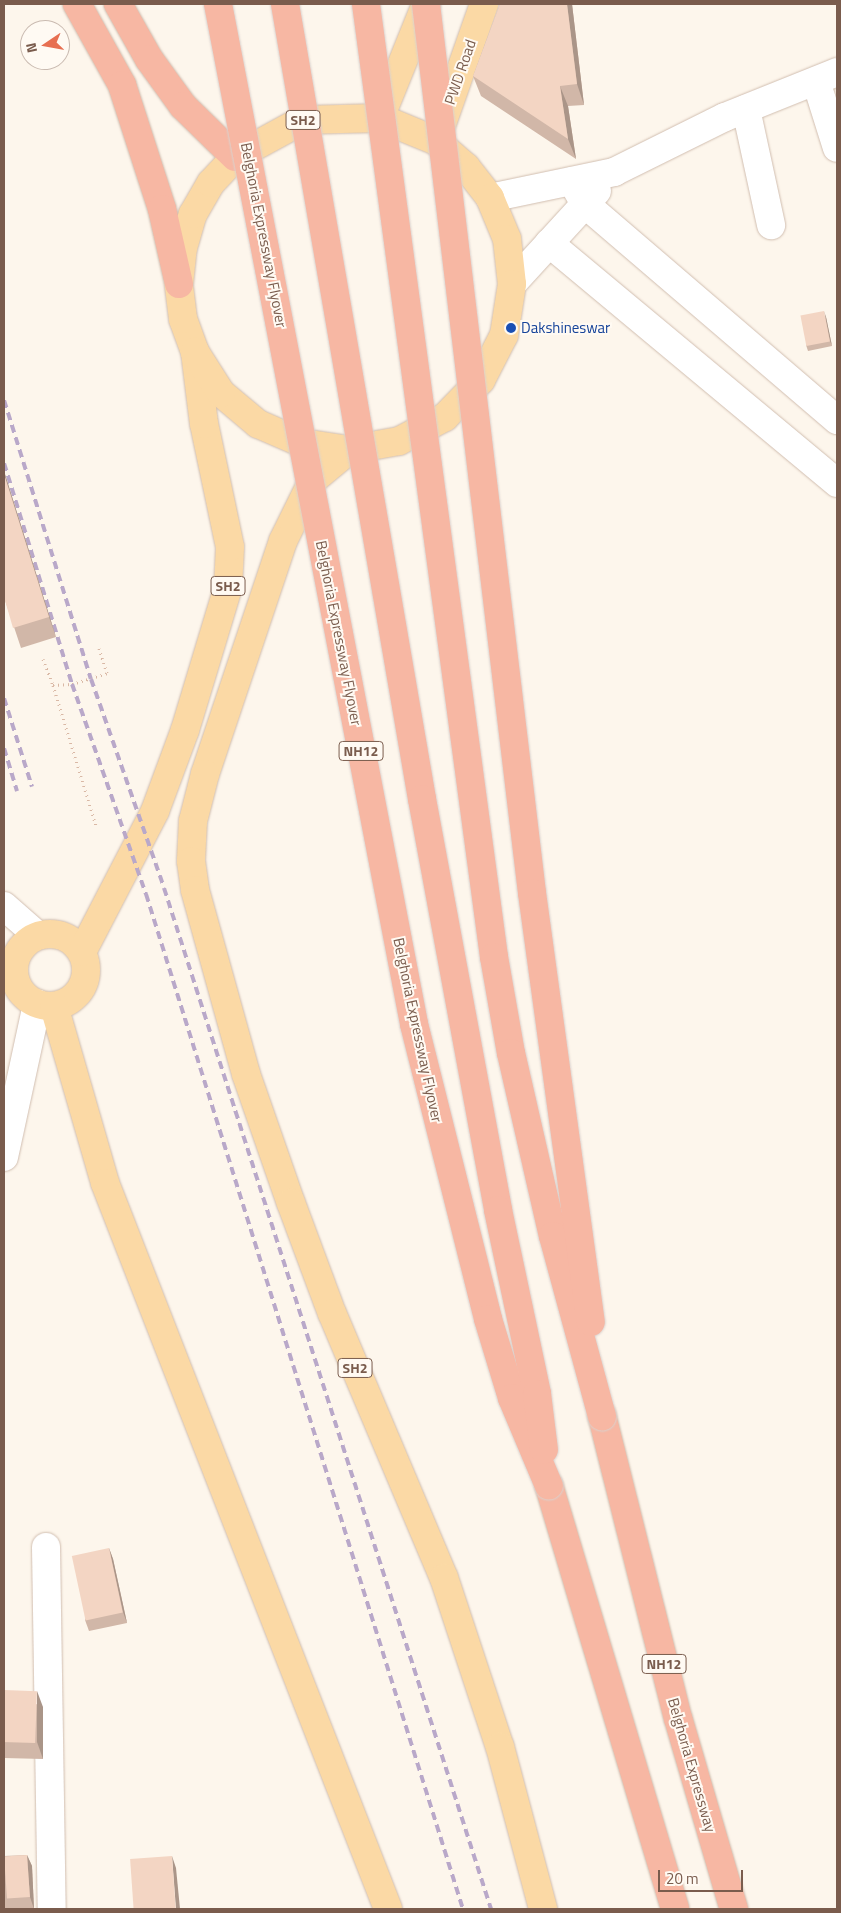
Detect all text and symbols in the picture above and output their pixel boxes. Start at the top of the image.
north arrow [20,20,70,70]
street label: PWD Road [440,37,480,107]
text: N [20,41,42,55]
road number: SH2 [286,108,320,132]
street label: Belghoria Expressway Flyover [237,141,291,329]
place label: Dakshineswar [521,319,610,337]
marker: Dakshineswar [505,322,517,334]
street label: Belghoria Expressway Flyover [312,539,366,727]
road number: SH2 [210,574,246,598]
road number: NH12 [338,739,384,762]
street label: Belghoria Expressway Flyover [390,936,446,1124]
road number: SH2 [338,1356,372,1380]
road number: NH12 [642,1652,686,1676]
street label: Belghoria Expressway [664,1696,720,1834]
scale bar [661,1860,746,1892]
text: 20 m [666,1867,699,1890]

